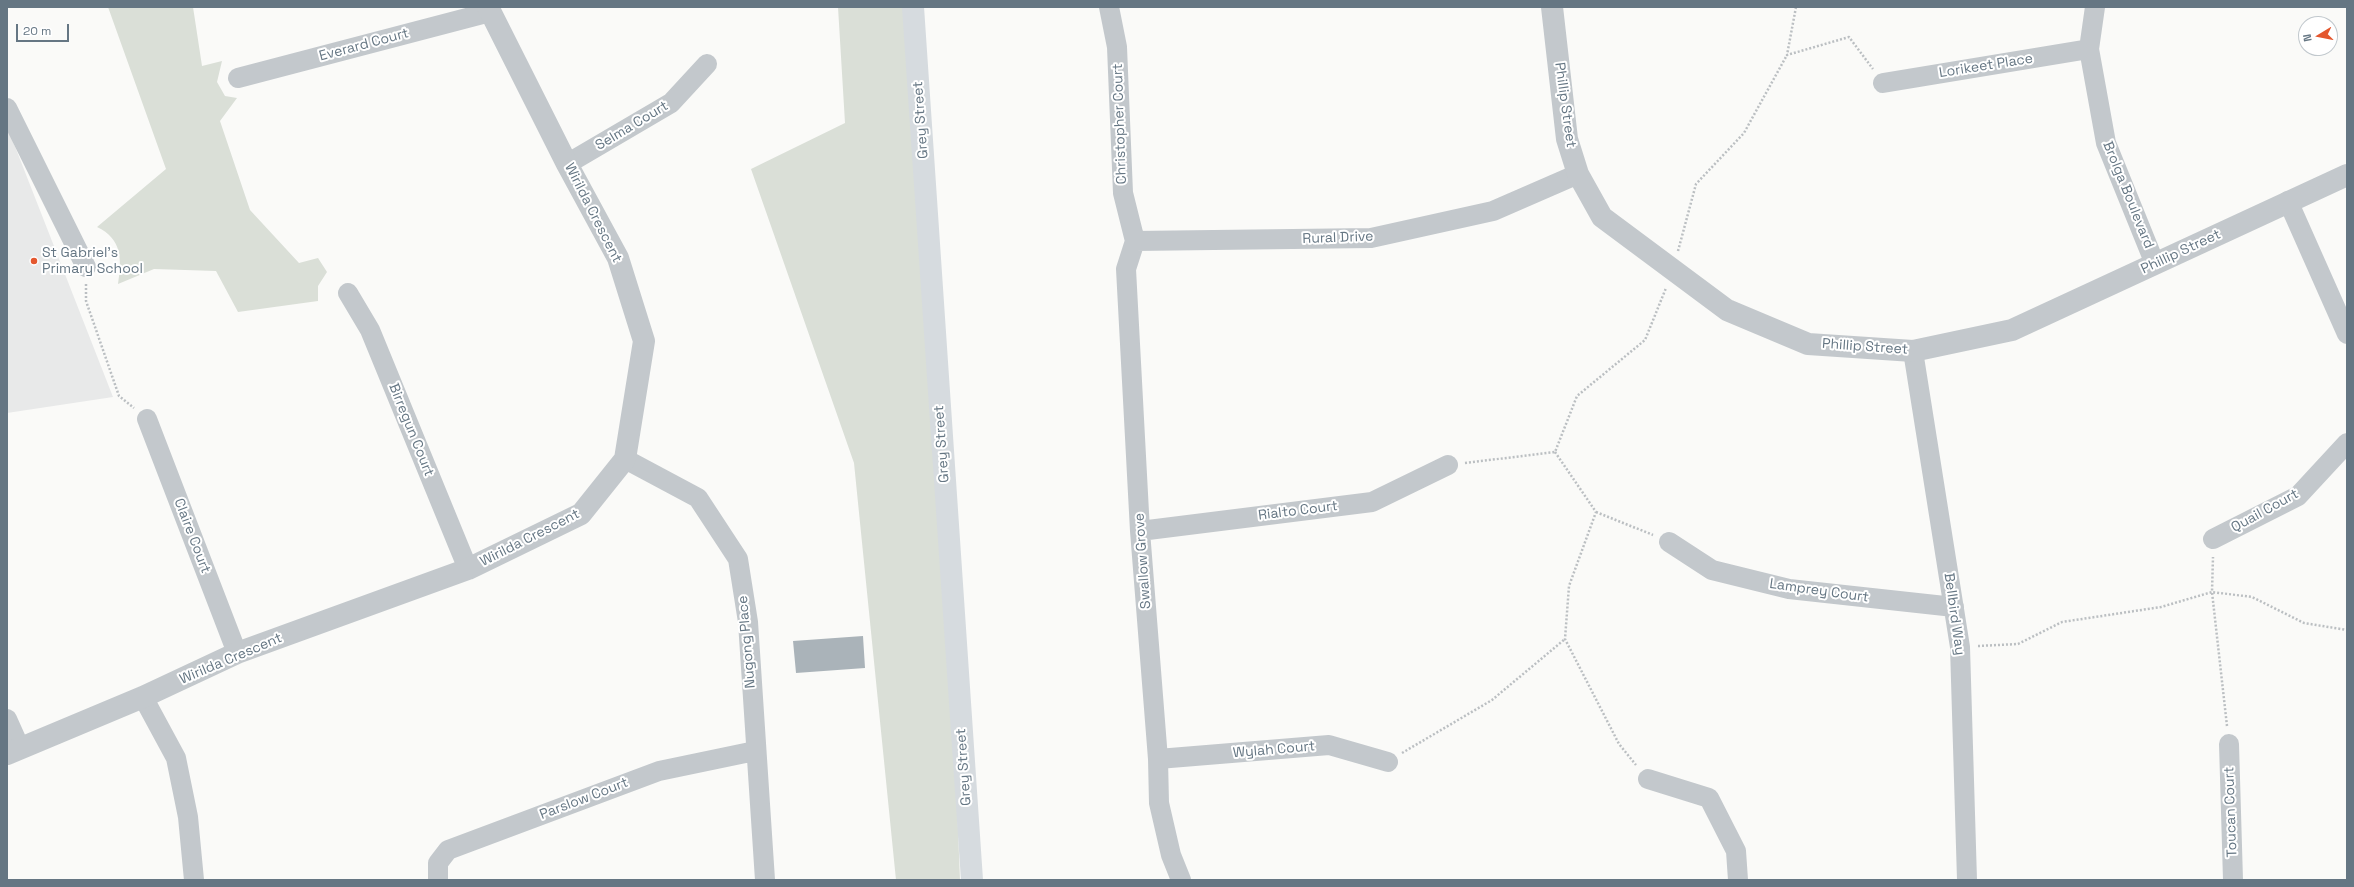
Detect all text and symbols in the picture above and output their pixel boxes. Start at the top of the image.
scale bar [18,16,71,42]
north arrow [2298,16,2338,56]
text: 20 m [23,23,51,39]
street label: Everard Court [317,25,411,65]
text: N [2300,33,2315,43]
street label: Lorikeet Place [1938,50,2034,82]
street label: Phillip Street [1551,61,1579,149]
street label: Christopher Court [1109,63,1131,185]
street label: Grey Street [910,81,932,159]
street label: Selma Court [593,98,671,154]
street label: Brolga Boulevard [2099,139,2157,251]
street label: Wirilda Crescent [561,160,625,266]
street label: Phillip Street [2138,226,2224,278]
street label: Rural Drive [1302,228,1374,248]
place label: St Gabriel's Primary School [42,245,143,278]
marker: St Gabriel's Primary School [29,256,39,266]
street label: Phillip Street [1821,336,1909,358]
street label: Birregun Court [385,381,437,479]
street label: Grey Street [931,405,953,483]
street label: Quail Court [2228,486,2302,536]
street label: Claire Court [170,496,214,576]
street label: Rialto Court [1257,498,1339,524]
street label: Wirilda Crescent [477,506,583,570]
street label: Swallow Grove [1131,512,1155,610]
street label: Bellbird Way [1940,572,1968,656]
street label: Lamprey Court [1768,576,1870,606]
street label: Nugong Place [735,595,759,689]
street label: Wirilda Crescent [177,630,285,688]
street label: Grey Street [953,728,975,806]
street label: Wylah Court [1232,738,1316,762]
street label: Toucan Court [2221,766,2241,858]
street label: Parslow Court [537,774,631,824]

